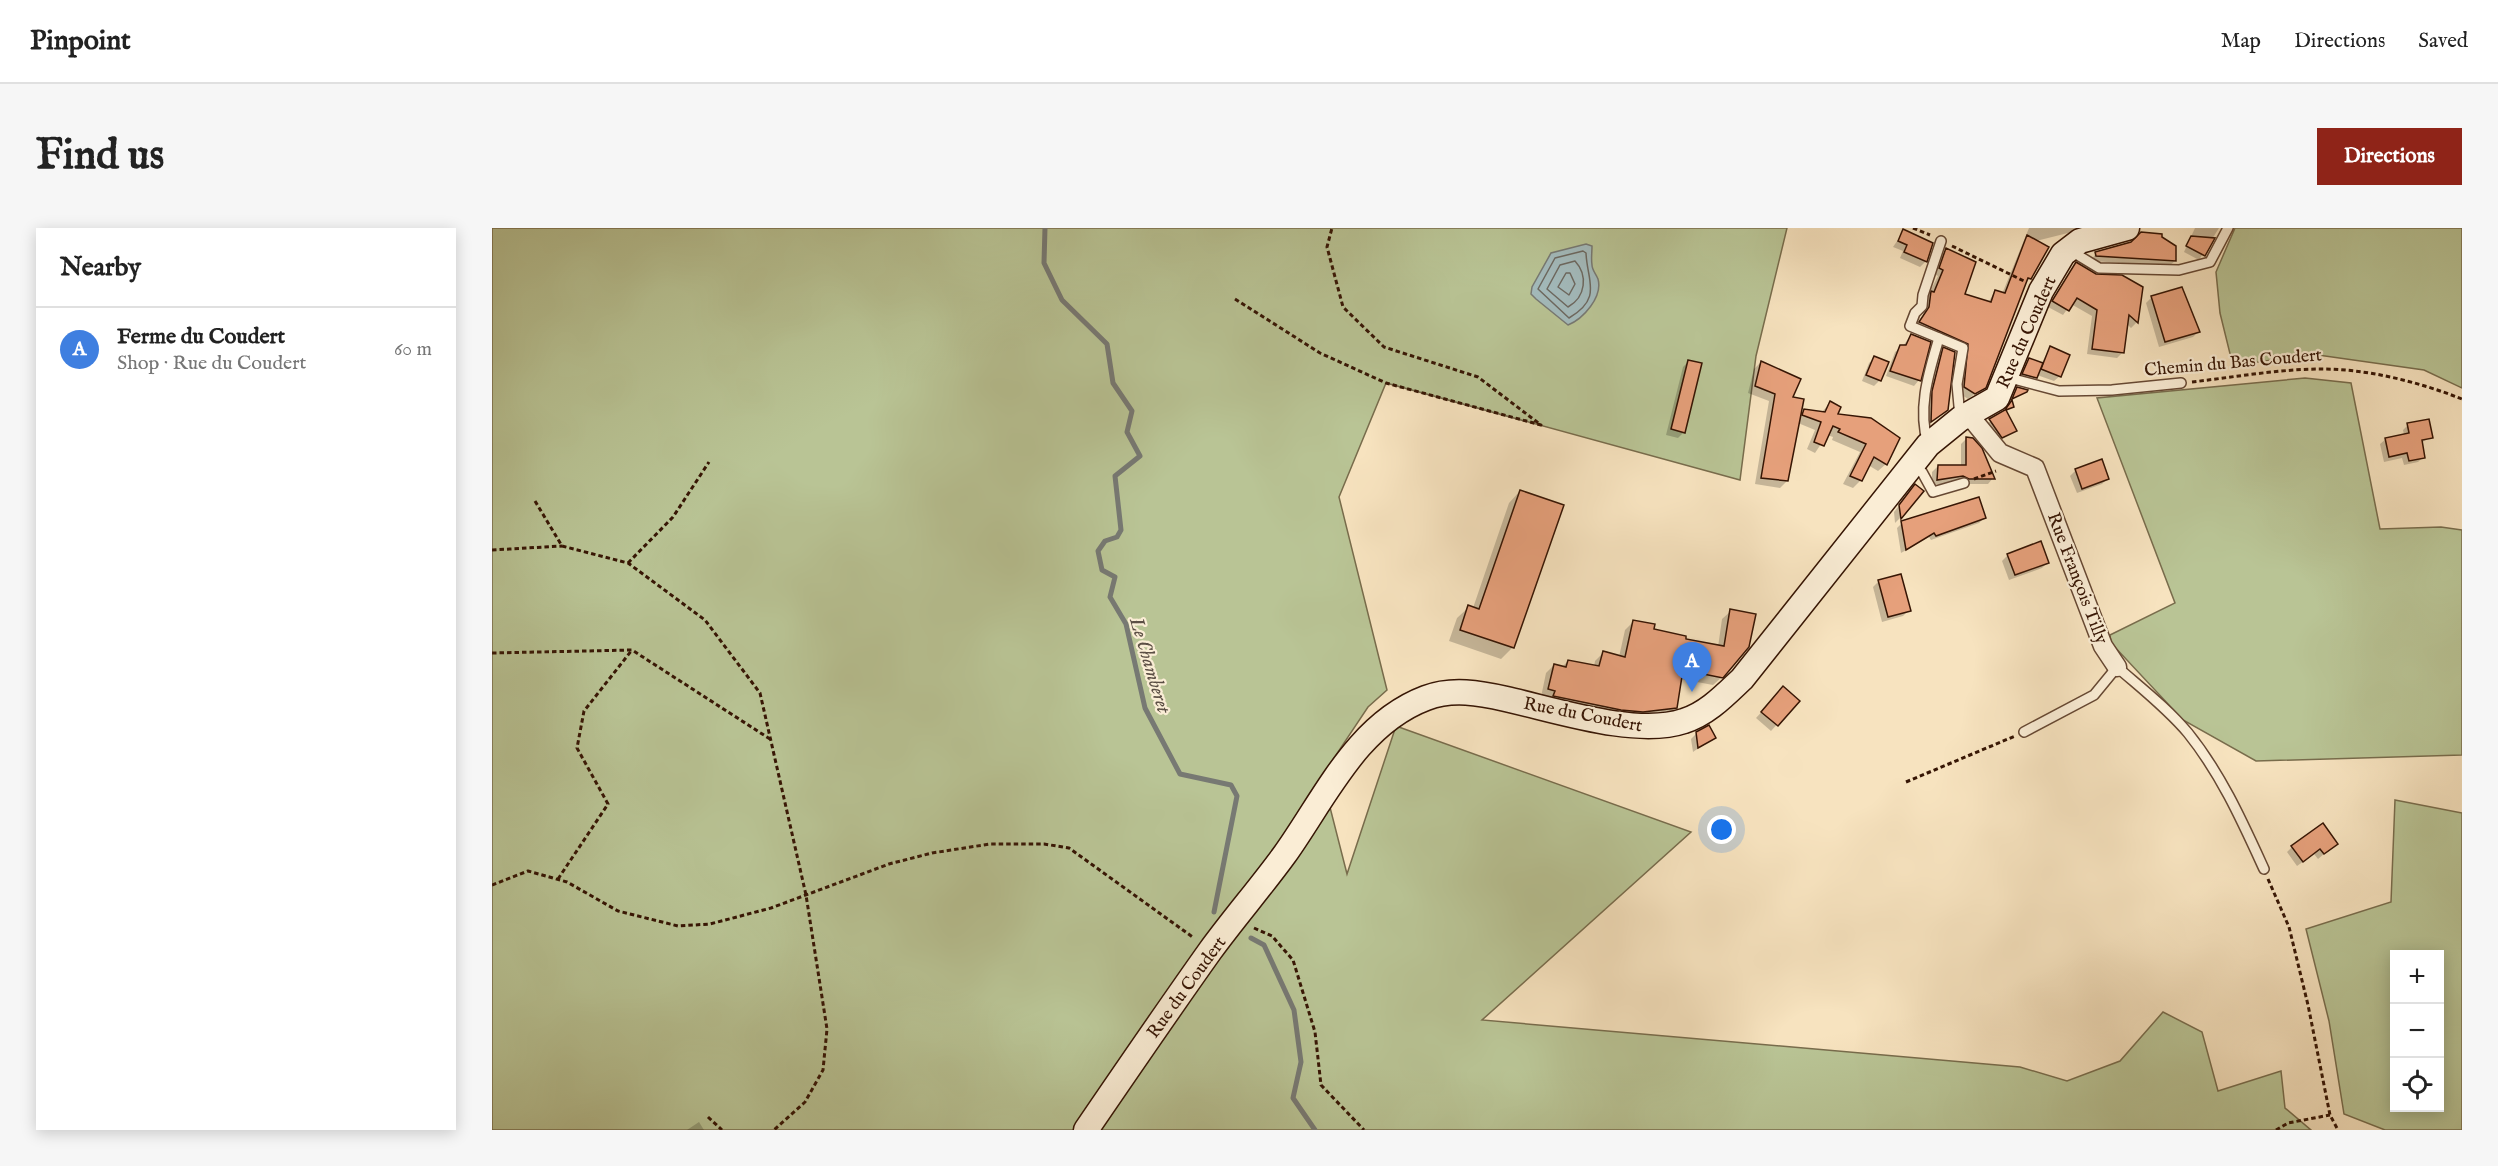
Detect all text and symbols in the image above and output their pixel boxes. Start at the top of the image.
text: Pinpoint [30,24,131,59]
text: Map [2221,28,2261,55]
text: Directions [2294,28,2385,55]
text: Saved [2418,28,2468,55]
button: Directions [2317,128,2462,185]
text: Find us [36,130,164,183]
text: Nearby [60,251,141,284]
street label: Rue du Coudert [1992,273,2062,392]
text: Ferme du Coudert [117,323,285,351]
text: A [73,337,86,362]
text: 60 m [394,337,432,362]
street label: Chemin du Bas Coudert [2143,344,2323,383]
text: Shop · Rue du Coudert [117,351,306,376]
street label: Rue François Tilly [2041,509,2112,648]
water label: Le Chamberet [1123,613,1176,718]
pin: A [1672,642,1712,692]
street label: Rue du Coudert [1521,693,1644,738]
your location [1707,815,1736,844]
street label: Rue du Coudert [1143,932,1232,1043]
map controls [2390,950,2444,1112]
button: + [2390,950,2444,1004]
button: − [2390,1004,2444,1058]
button: locate [2390,1058,2444,1112]

